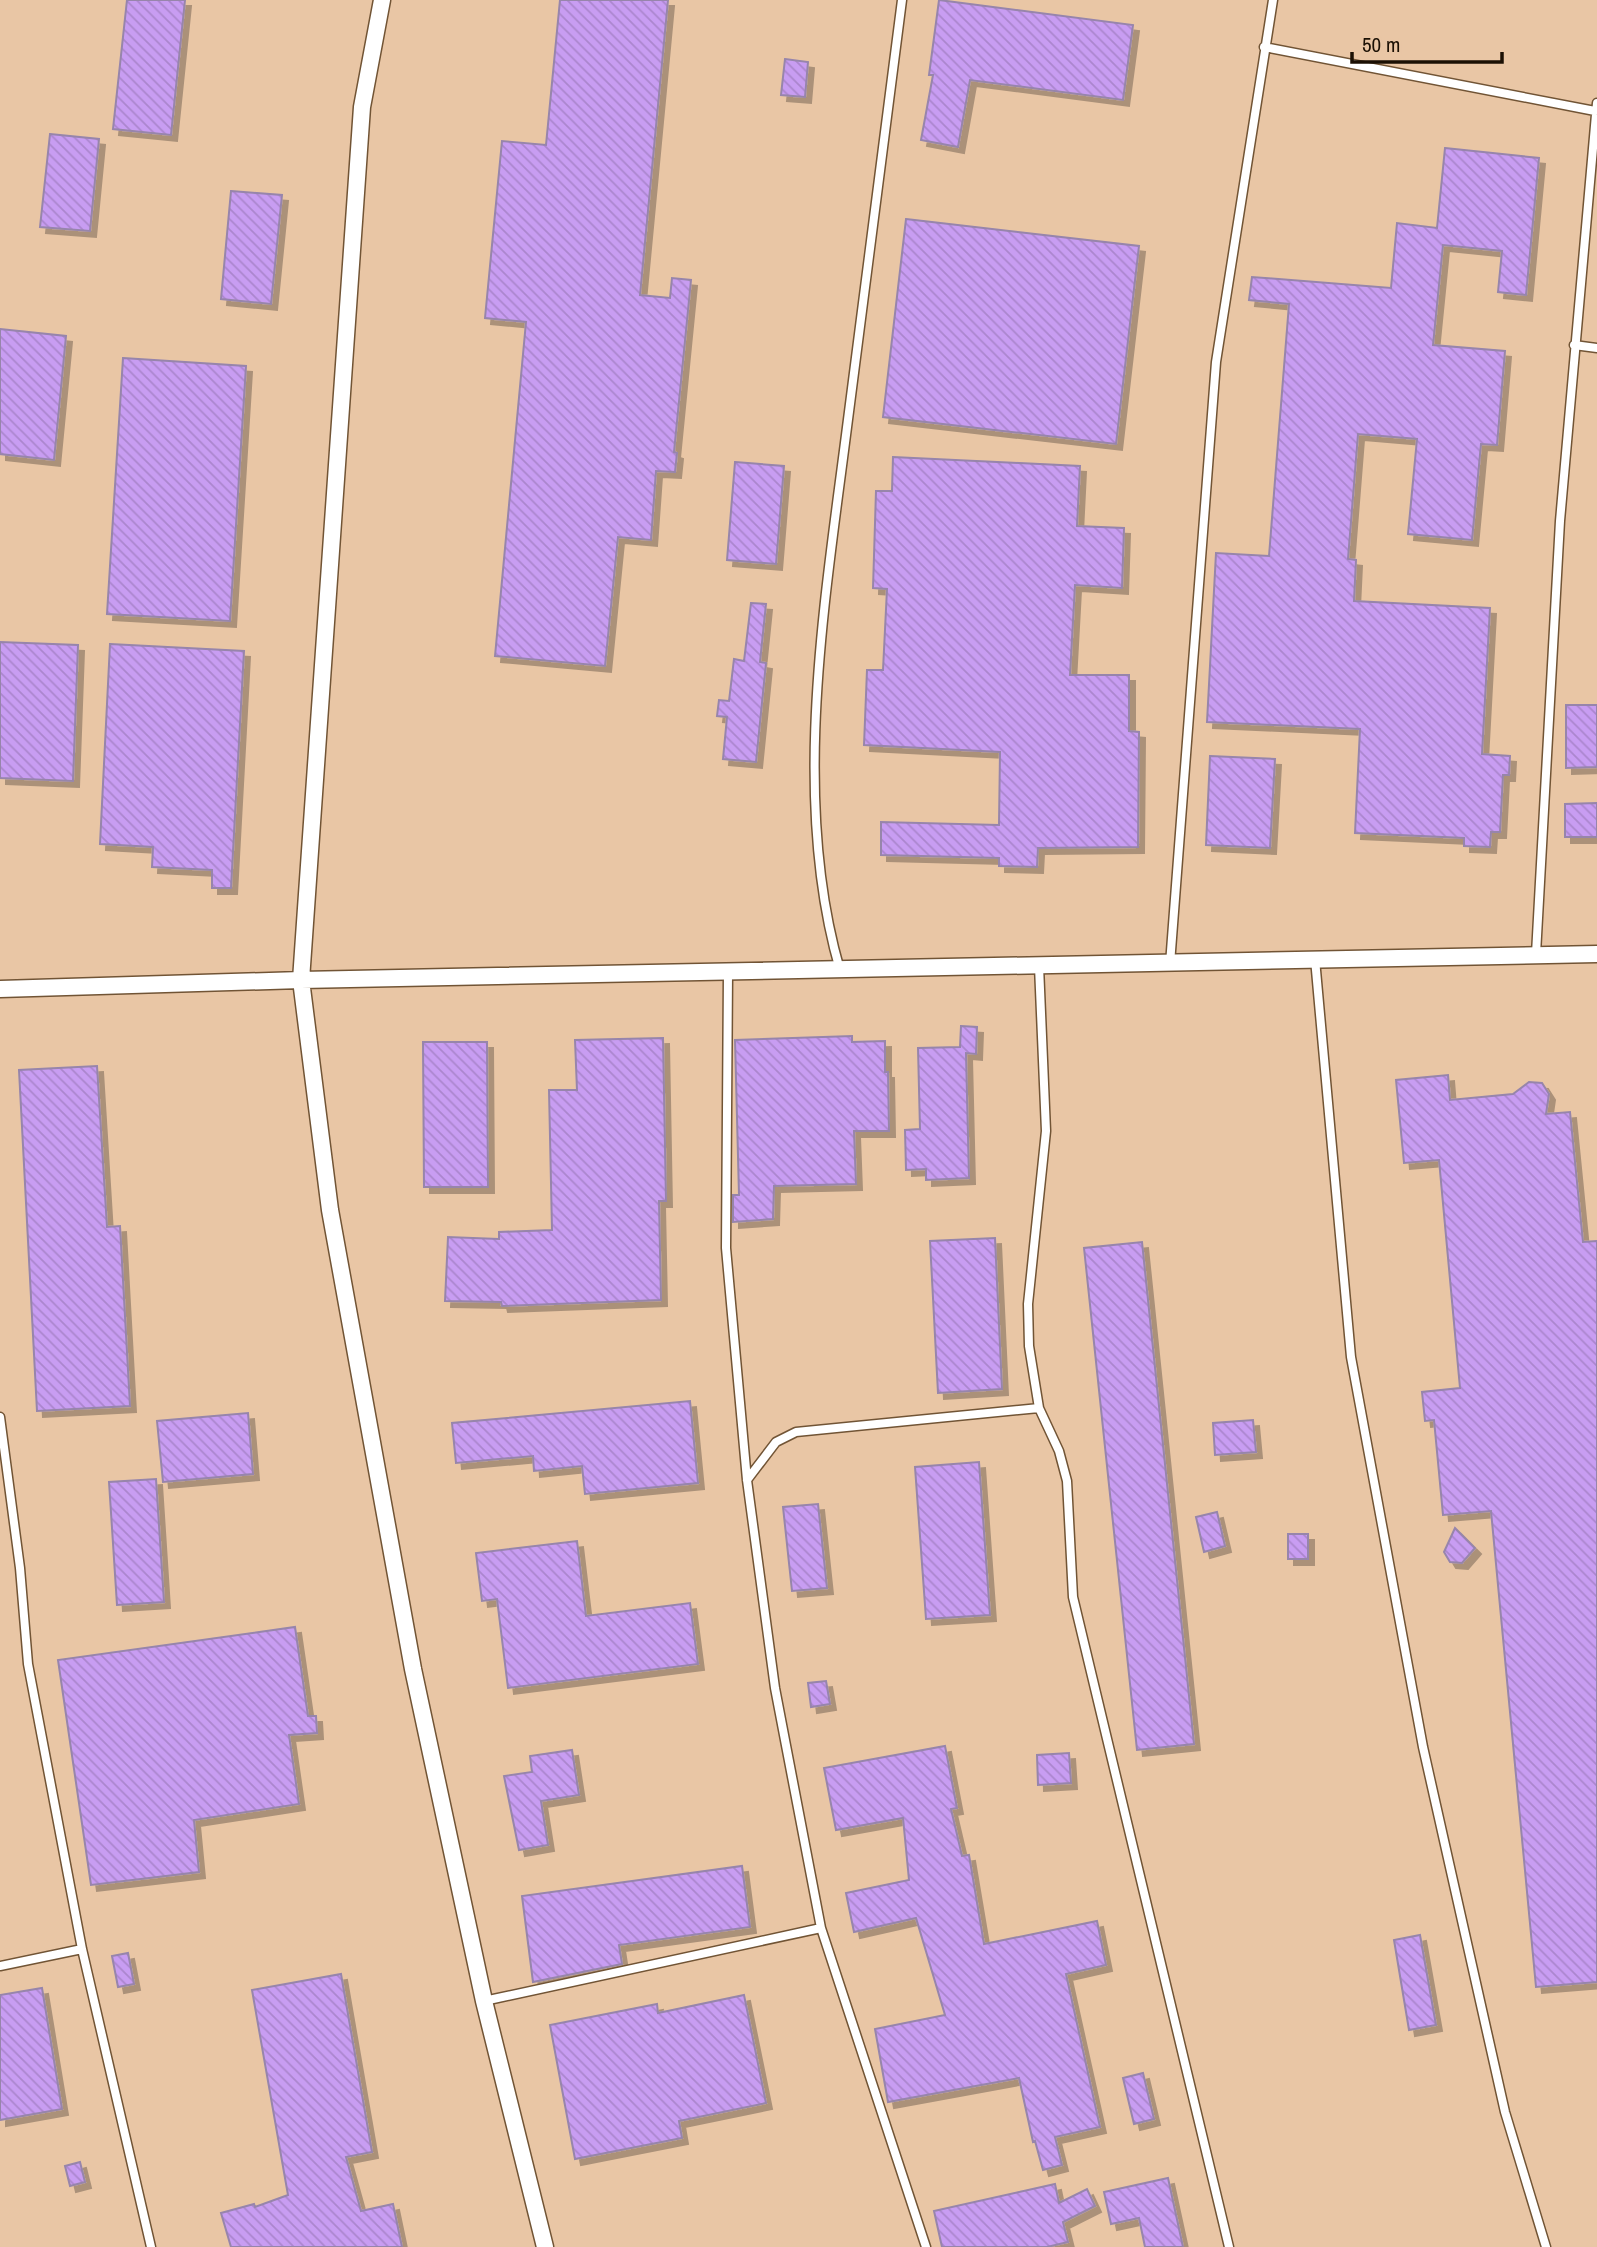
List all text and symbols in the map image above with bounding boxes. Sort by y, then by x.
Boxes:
scale bar [1352,21,1502,65]
text: 50 m [1362,30,1400,59]

